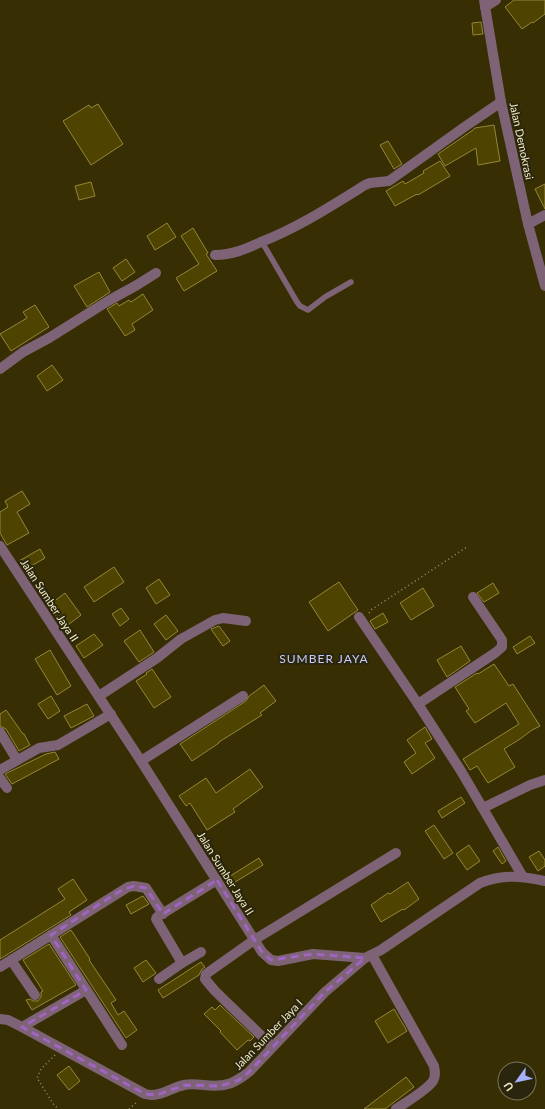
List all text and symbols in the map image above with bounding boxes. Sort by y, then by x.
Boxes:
street label: Jalan Demokrasi [507,101,537,181]
street label: Jalan Sumber Jaya II [18,556,82,644]
district label: SUMBER JAYA [279,651,369,666]
street label: Jalan Sumber Jaya II [195,829,257,917]
street label: Jalan Sumber Jaya I [231,996,305,1072]
north arrow [497,1061,537,1101]
text: U [501,1080,516,1094]

